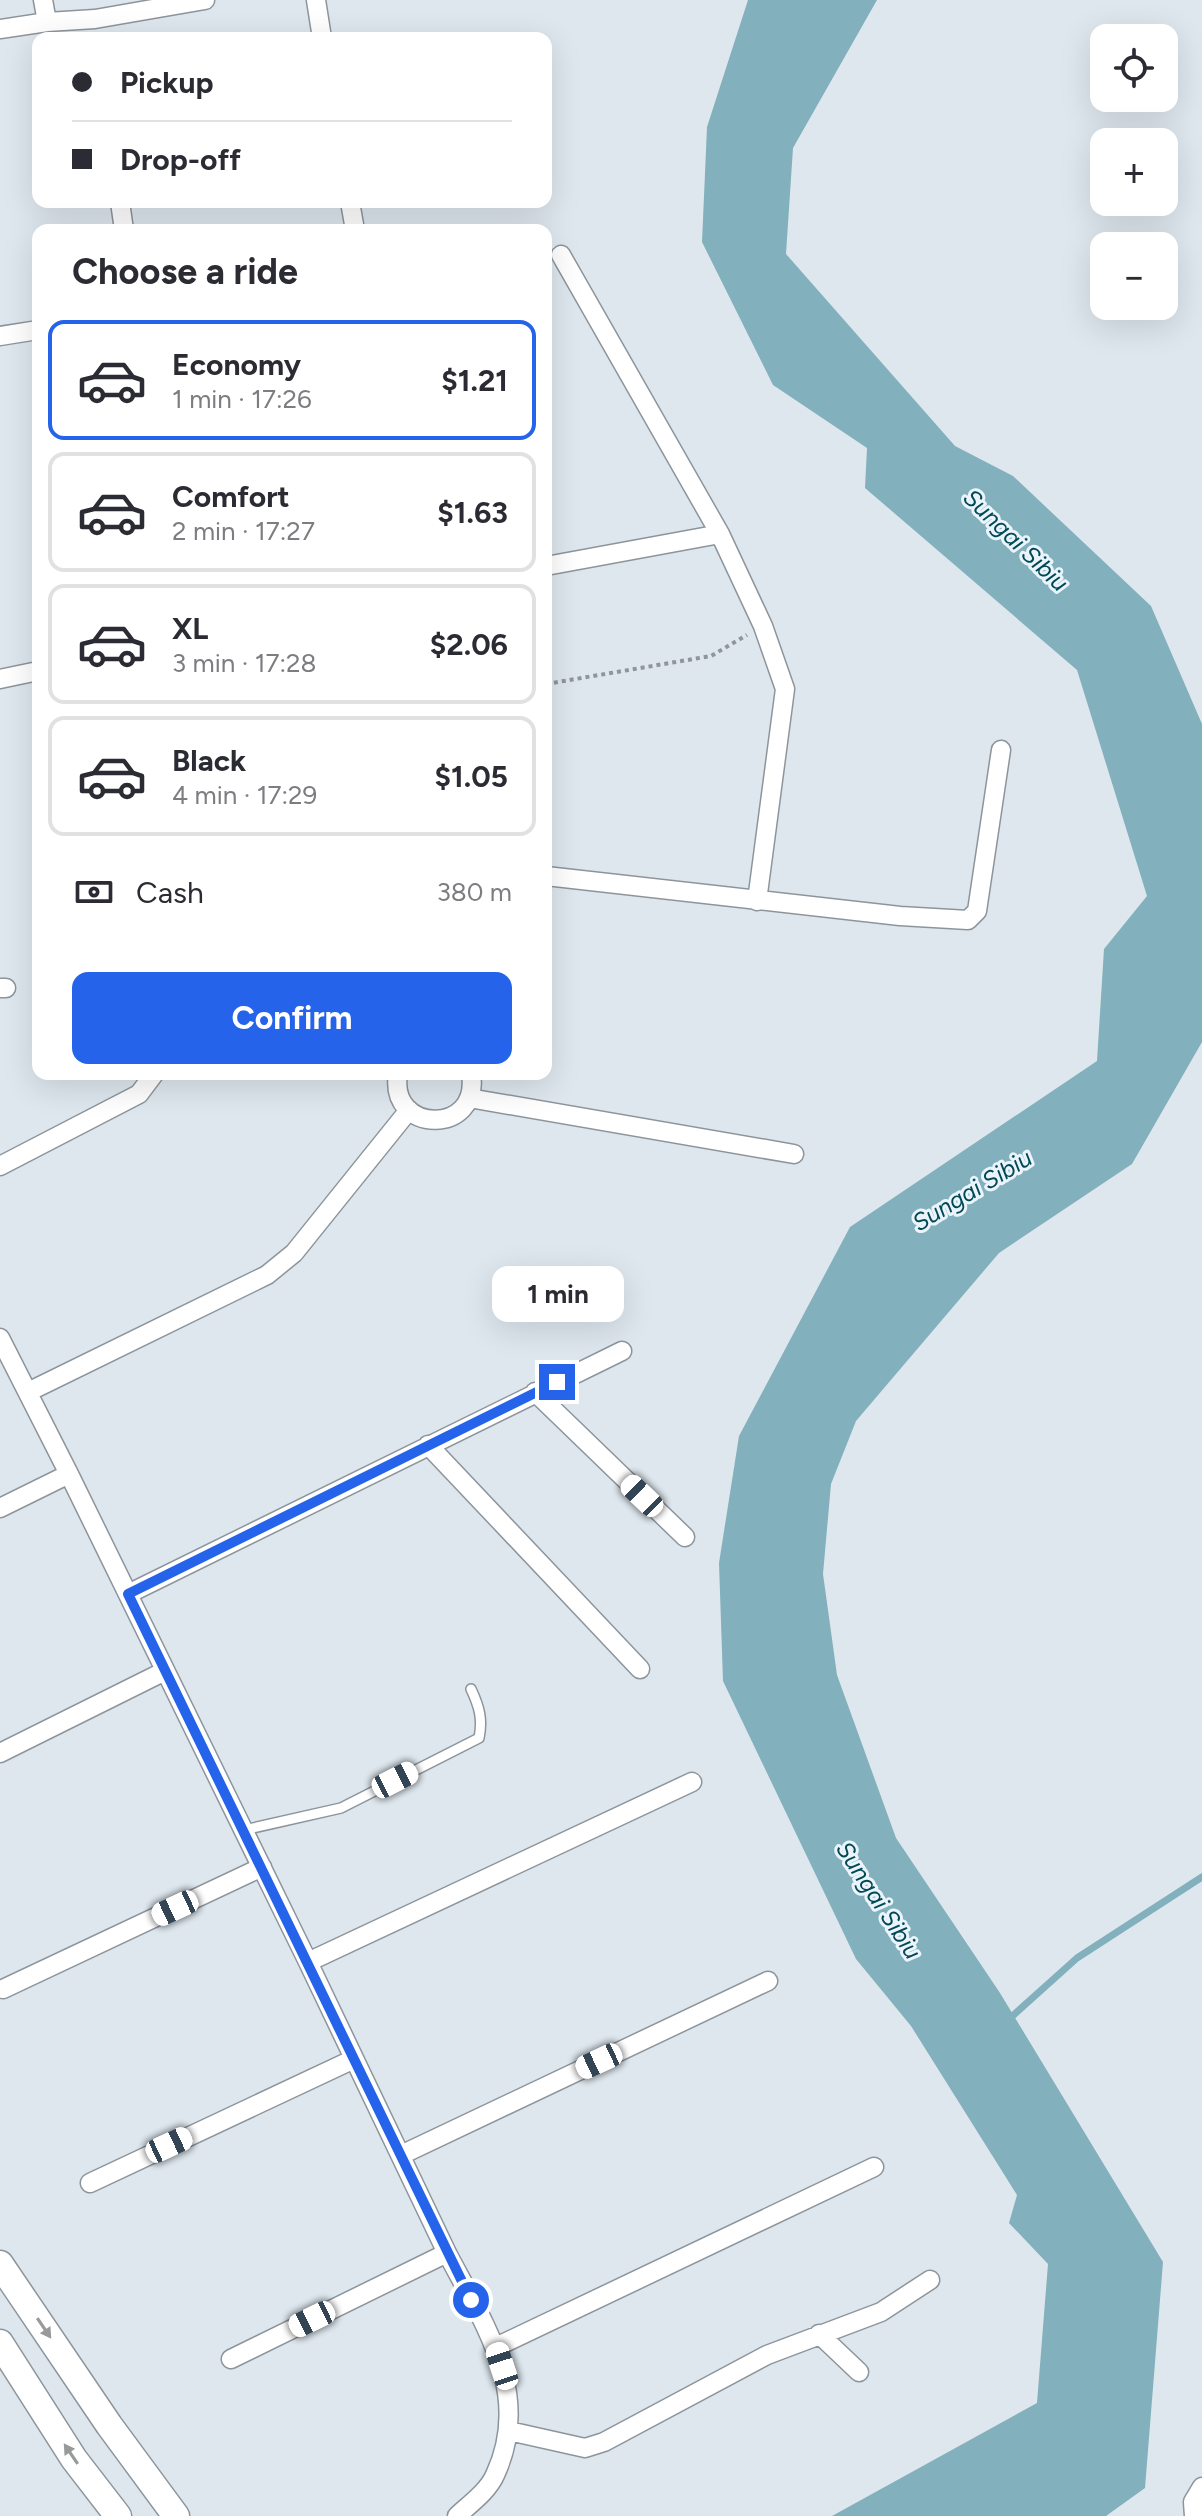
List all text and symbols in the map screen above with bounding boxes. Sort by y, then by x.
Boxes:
map controls [1090,24,1178,320]
button: locate [1090,24,1178,112]
text: Pickup [120,64,214,101]
button: + [1090,128,1178,216]
text: Drop-off [120,141,241,178]
button: − [1090,232,1178,320]
text: Choose a ride [72,250,298,293]
icon: car [76,344,148,416]
text: Economy [172,346,301,383]
text: $1.21 [441,362,508,399]
text: 1 min · 17:26 [172,383,312,415]
icon: car [76,476,148,548]
text: Comfort [172,478,290,515]
water label: Sungai Sibiu [958,483,1074,597]
text: $1.63 [437,494,508,531]
text: 2 min · 17:27 [172,515,315,547]
icon: car [76,608,148,680]
text: XL [172,610,208,647]
text: $2.06 [430,626,508,663]
text: 3 min · 17:28 [172,647,316,679]
icon: car [76,740,148,812]
text: Black [172,742,246,779]
text: $1.05 [434,758,508,795]
text: 4 min · 17:29 [172,779,317,811]
icon: cash [72,870,116,914]
text: Cash [136,874,204,911]
text: 380 m [437,876,512,908]
button: Confirm [72,972,512,1064]
water label: Sungai Sibiu [907,1143,1037,1237]
callout: 1 min [491,1266,623,1322]
text: 1 min [527,1278,589,1310]
route end [539,1364,575,1400]
car [616,1471,668,1521]
car [368,1758,422,1802]
water label: Sungai Sibiu [830,1836,928,1964]
car [148,1887,202,1929]
car [572,2040,626,2082]
car [142,2124,196,2166]
route start [453,2282,489,2318]
car [285,2298,339,2340]
one-way arrow [36,2318,51,2339]
car [483,2339,521,2393]
one-way arrow [64,2443,79,2465]

